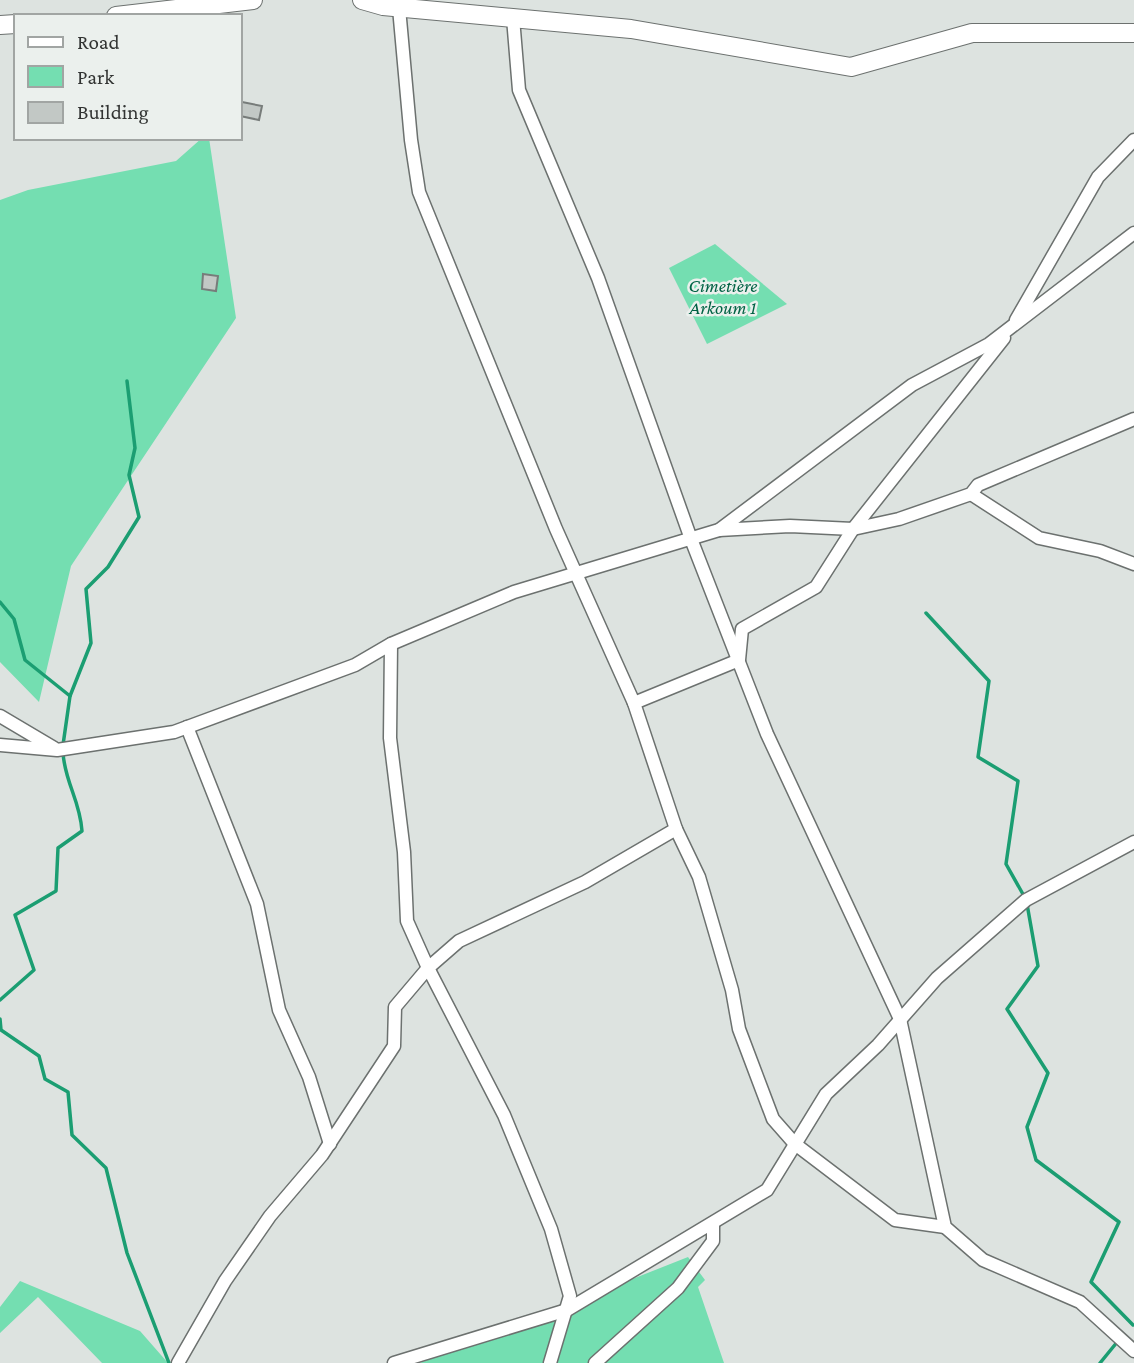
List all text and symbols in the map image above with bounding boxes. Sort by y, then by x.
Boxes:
legend [14,14,242,140]
text: Road [77,30,120,54]
text: Park [77,65,114,89]
text: Building [77,100,149,124]
park label: Cimetière Arkoum 1 [689,275,757,318]

